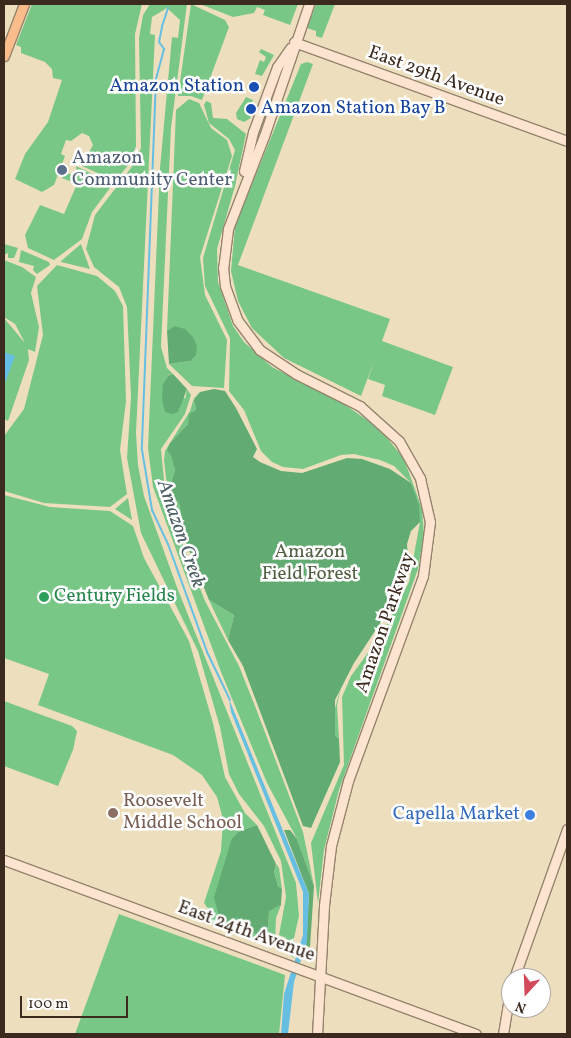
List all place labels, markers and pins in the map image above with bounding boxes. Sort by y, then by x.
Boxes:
place label: Amazon Station [109,76,244,98]
marker: Amazon Station [248,81,260,93]
place label: Amazon Station Bay B [261,98,446,120]
marker: Amazon Station Bay B [245,103,257,115]
place label: Amazon Community Center [72,148,233,192]
marker: Amazon Community Center [56,164,68,176]
place label: Century Fields [54,586,176,608]
marker: Century Fields [38,591,50,603]
place label: Roosevelt Middle School [123,791,242,835]
place label: Capella Market [393,804,520,826]
marker: Roosevelt Middle School [107,807,119,819]
marker: Capella Market [524,809,536,821]

